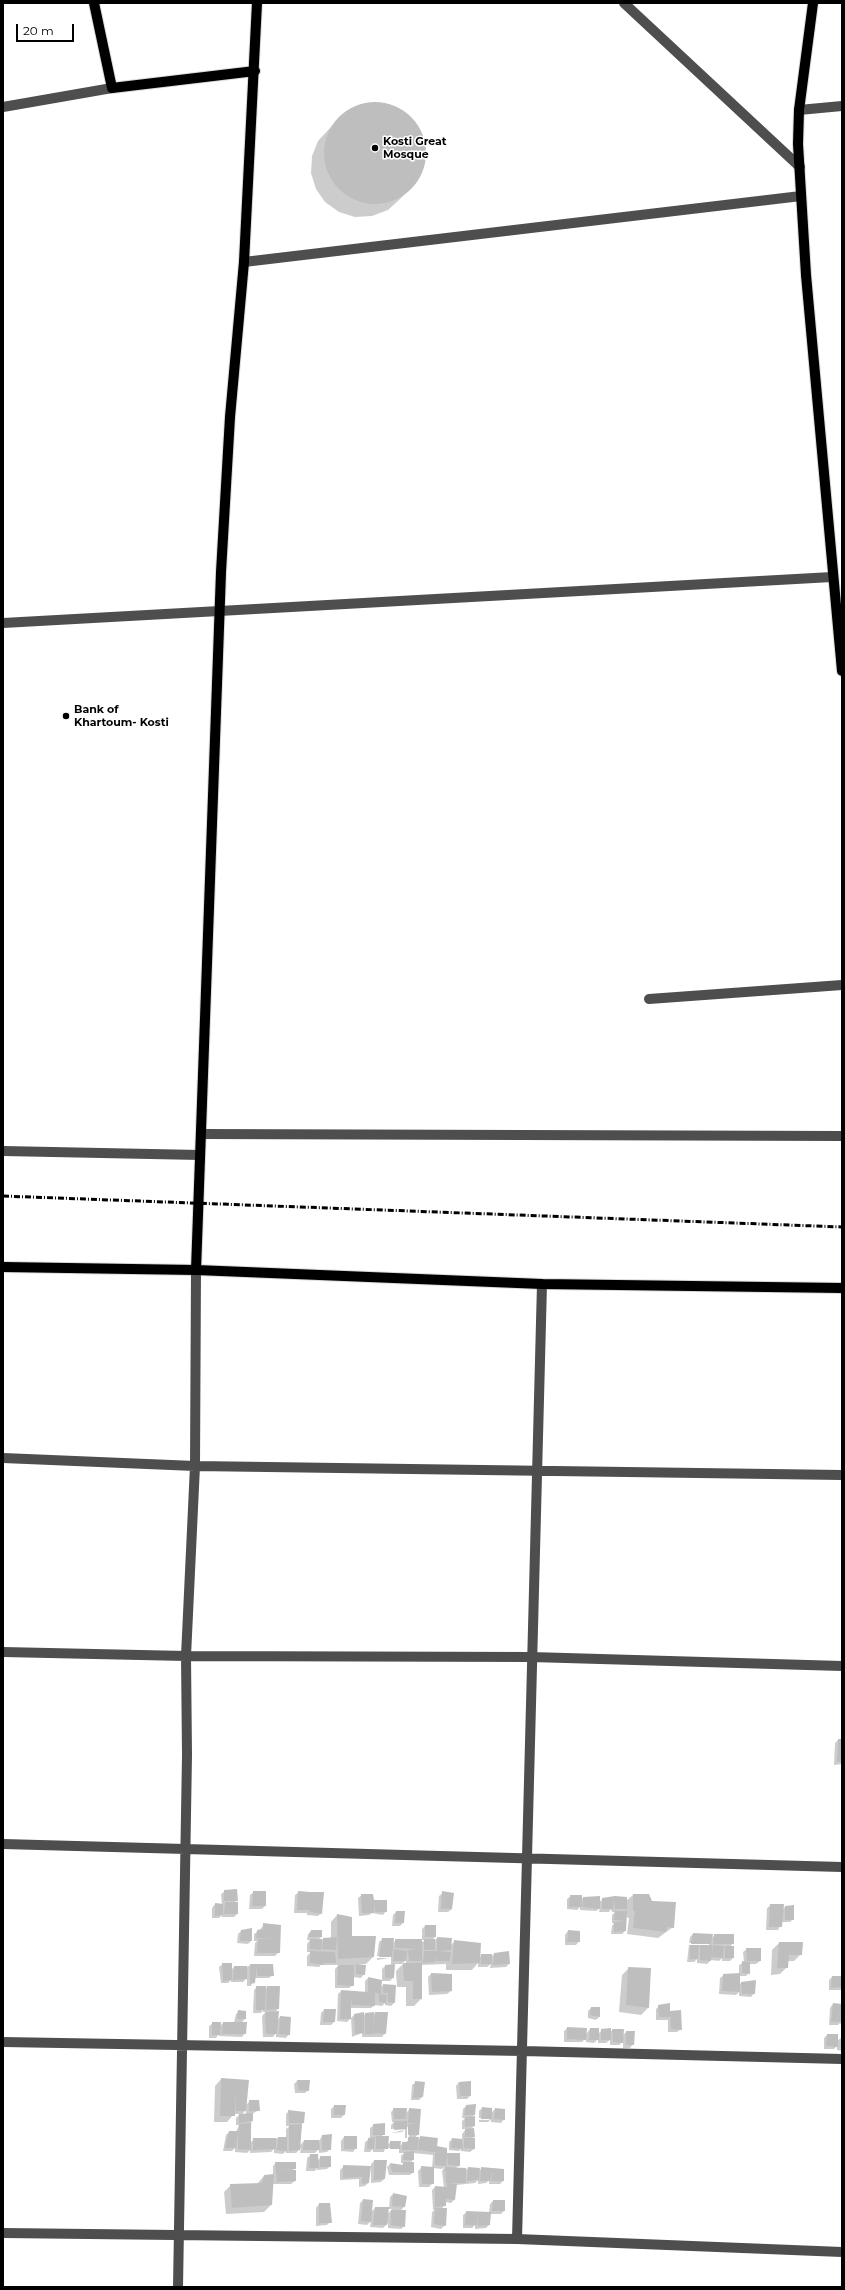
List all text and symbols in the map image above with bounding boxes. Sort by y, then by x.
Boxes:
scale bar [18,16,76,42]
text: 20 m [23,23,54,38]
place label: Kosti Great Mosque [383,135,447,161]
marker: Kosti Great Mosque [370,143,380,153]
place label: Bank of Khartoum- Kosti [74,703,169,729]
marker: Bank of Khartoum- Kosti [61,711,71,721]

